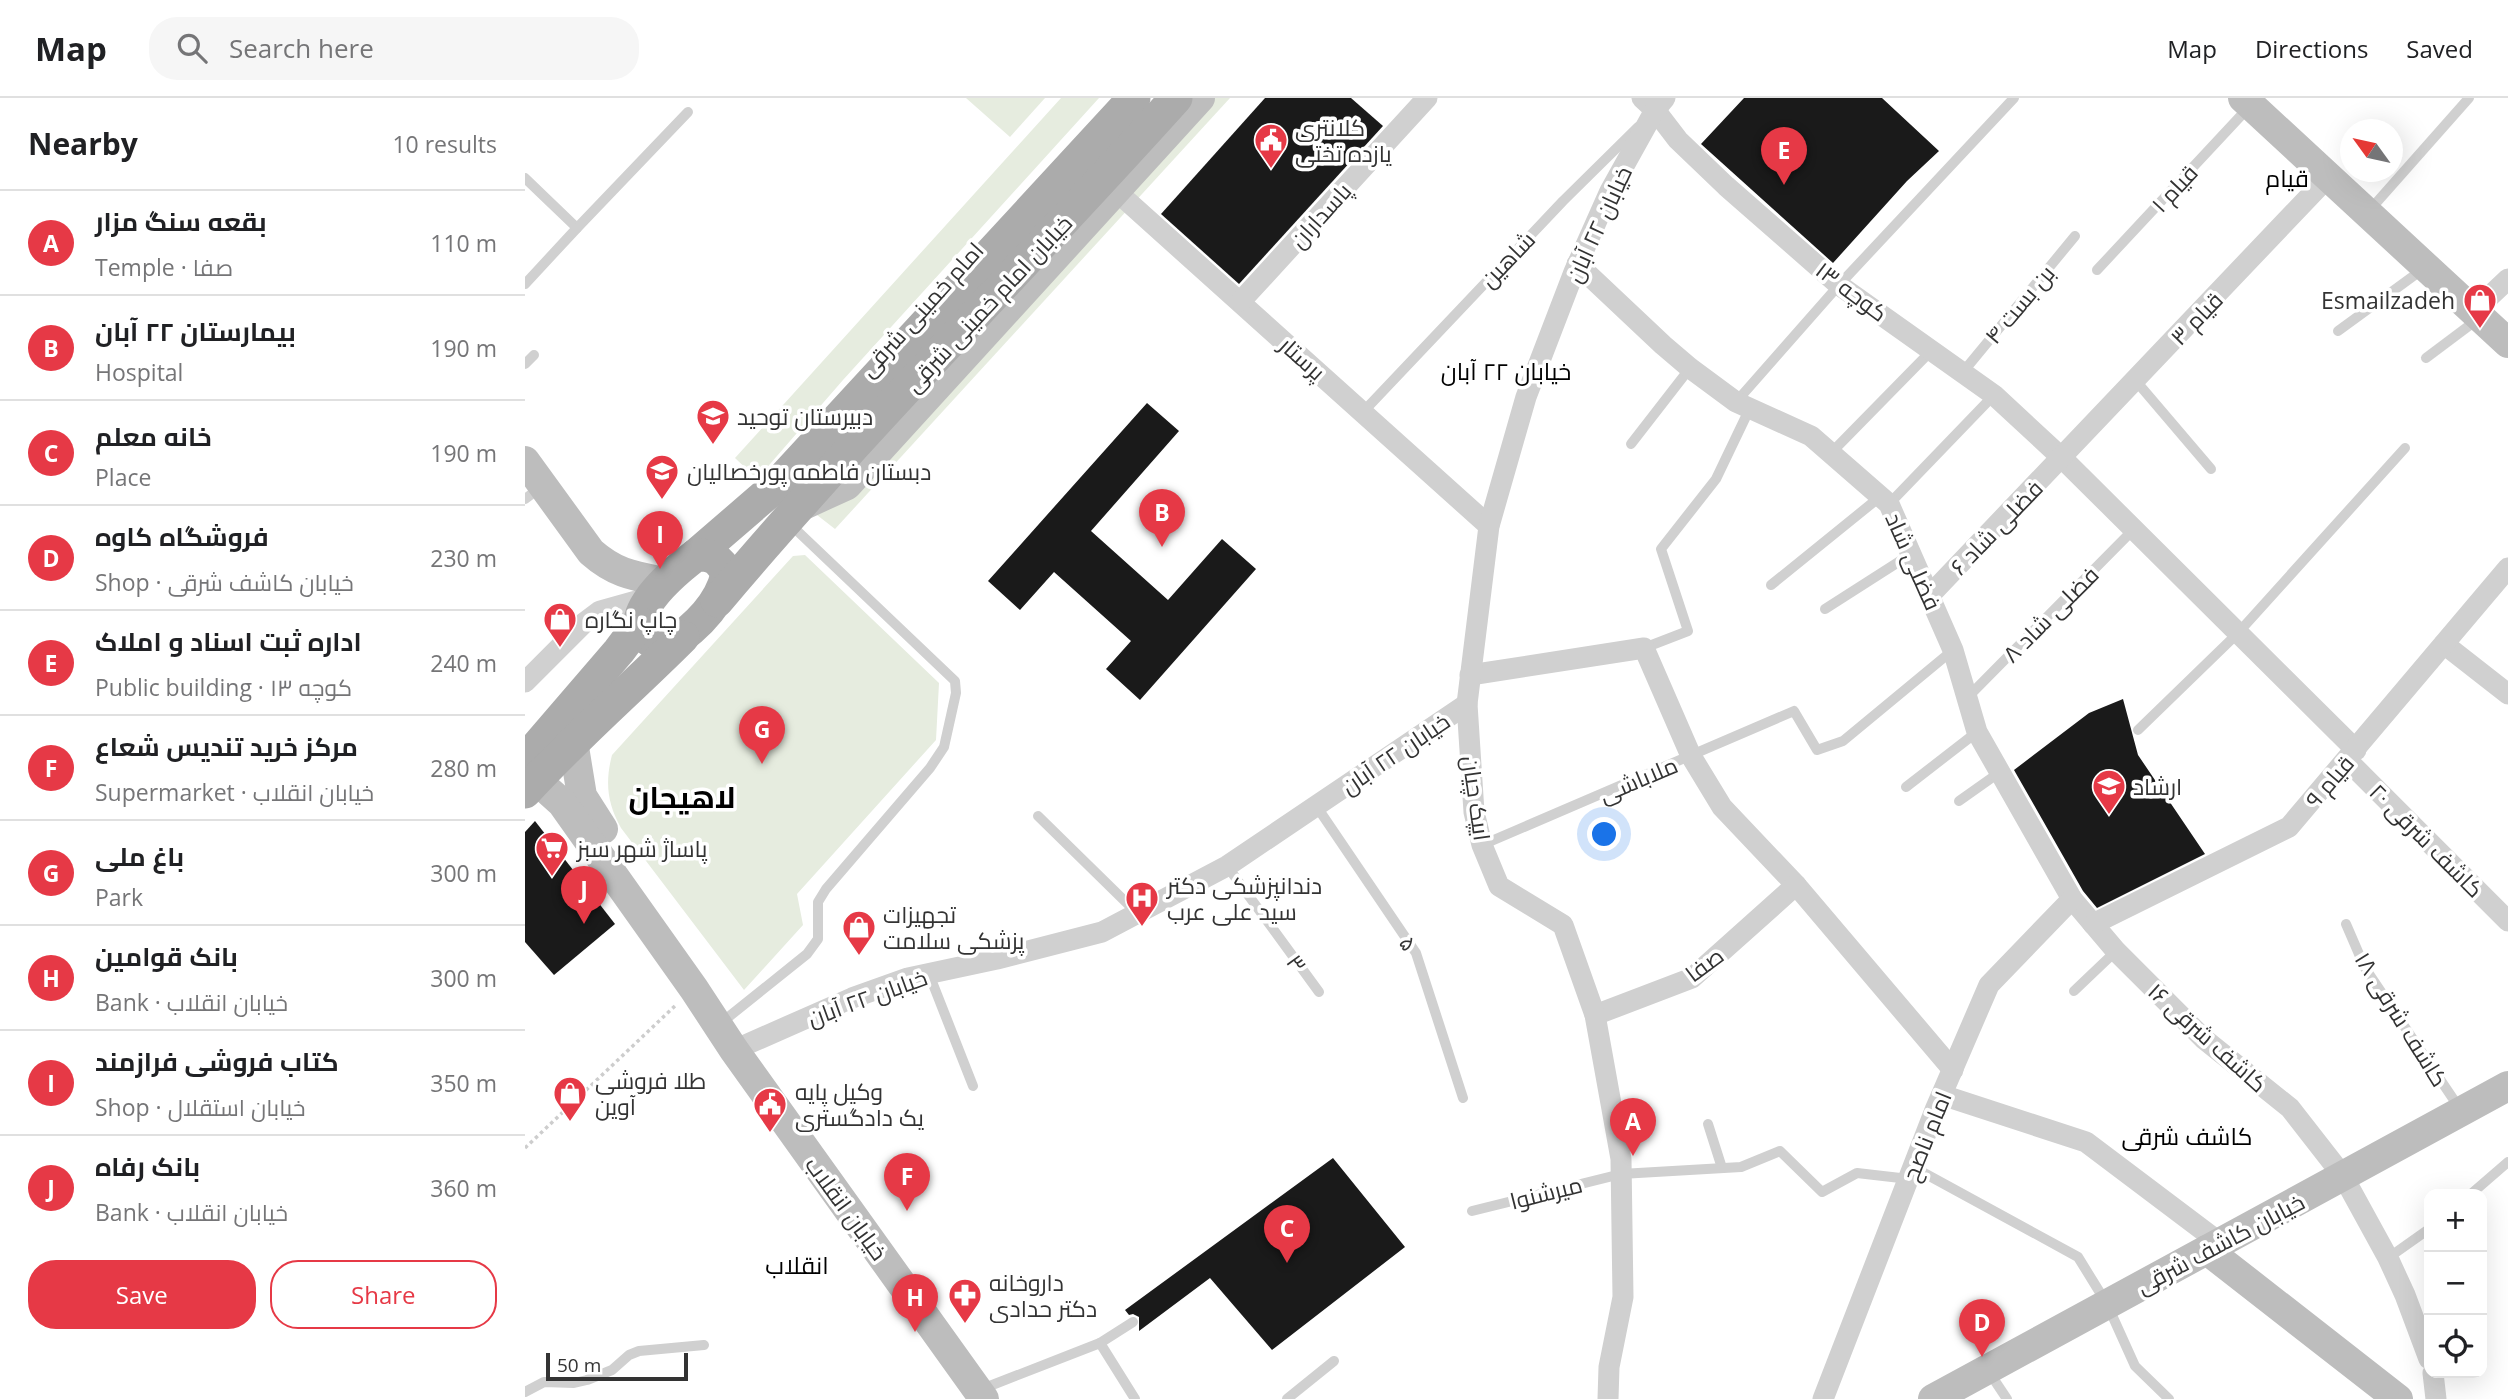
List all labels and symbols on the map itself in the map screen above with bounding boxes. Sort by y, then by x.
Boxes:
place label: کلانتری یازده تختی [1295,111,1392,169]
north arrow [2340,119,2403,182]
public building icon: کلانتری یازده تختی [1252,121,1290,170]
pin: E [1761,127,1807,185]
street label: قیام ۱ [2144,157,2205,220]
street label: خیابان ۲۲ آبان [1557,161,1639,287]
district label: قیام [2265,161,2309,195]
street label: پاسداران [1282,175,1358,255]
street label: خیابان امام خمینی شرقی [899,209,1077,397]
street label: شاهین [1472,224,1542,294]
street label: امام خمینی شرقی [853,236,989,382]
street label: کوچه ۱۳ [1809,253,1895,329]
street label: بن بست ۴ [1976,258,2062,350]
shop icon: Esmailzadeh [2461,281,2499,330]
street label: قیام ۳ [2162,284,2230,353]
place label: Esmailzadeh [2321,284,2455,316]
street label: پرستار [1272,327,1333,387]
district label: خیابان ۲۲ آبان [1441,354,1571,387]
school or university icon: دبیرستان توحید [694,397,732,446]
place label: دبیرستان توحید [737,400,873,432]
school or university icon: دبستان فاطمه پورخصالیان [643,452,681,501]
place label: دبستان فاطمه پورخصالیان [687,455,931,487]
street label: فضلی شاد ۶ [1943,472,2049,582]
pin: B [1139,489,1185,547]
street label: فضلی شاد [1878,507,1950,615]
pin: I [637,511,683,569]
street label: فضلی شاد ۸ [1995,559,2105,669]
shop icon: چاپ نگاره [541,600,579,649]
place label: چاپ نگاره [585,603,677,635]
street label: خیابان ۲۲ آبان [1334,705,1456,801]
pin: G [739,706,785,764]
street label: ملاباشی [1594,748,1682,810]
street label: قیام ۹ [2297,748,2361,815]
street label: ایپک چیان [1455,753,1499,843]
school or university icon: ارشاد [2090,767,2128,816]
place label: ارشاد [2133,770,2182,802]
district label: لاهیجان [628,776,736,817]
street label: کاشف شرقی ۲۰ [2363,776,2491,904]
your location [1587,817,1621,851]
supermarket icon: پاساژ شهر سبز [533,829,571,878]
place label: پاساژ شهر سبز [575,832,708,864]
pin: J [561,866,607,924]
place label: دندانپزشکی دکتر سید علی عرب [1165,869,1322,927]
hospital icon: دندانپزشکی دکتر سید علی عرب [1123,879,1161,928]
place label: تجهیزات پزشکی سلامت [883,898,1025,956]
shop icon: تجهیزات پزشکی سلامت [840,908,878,957]
street label: ۵ [1392,929,1426,957]
street label: صفا [1678,939,1730,989]
street label: کاشف شرقی ۱۸ [2348,946,2456,1092]
street label: ۳ [1279,947,1315,979]
street label: خیابان ۲۲ آبان [803,961,931,1033]
street label: کاشف شرقی ۱۶ [2142,975,2274,1099]
place label: طلا فروشی آوین [595,1064,706,1122]
shop icon: طلا فروشی آوین [551,1074,589,1123]
place label: وکیل پایه یک دادگستری [795,1075,924,1133]
public building icon: وکیل پایه یک دادگستری [751,1085,789,1134]
street label: امام ناصح [1893,1086,1959,1186]
pin: A [1610,1098,1656,1156]
district label: کاشف شرقی [2121,1119,2253,1152]
street label: خیابان انقلاب [798,1150,896,1266]
pin: F [884,1153,930,1211]
street label: میرشنوا [1506,1168,1586,1216]
street label: خیابان کاشف شرقی [2130,1185,2310,1301]
pin: C [1264,1205,1310,1263]
district label: انقلاب [765,1248,829,1281]
place label: داروخانه دکتر حدادی [989,1266,1097,1324]
pin: H [892,1274,938,1332]
pharmacy icon: داروخانه دکتر حدادی [946,1276,984,1325]
pin: D [1959,1299,2005,1357]
scale bar [546,1350,688,1382]

